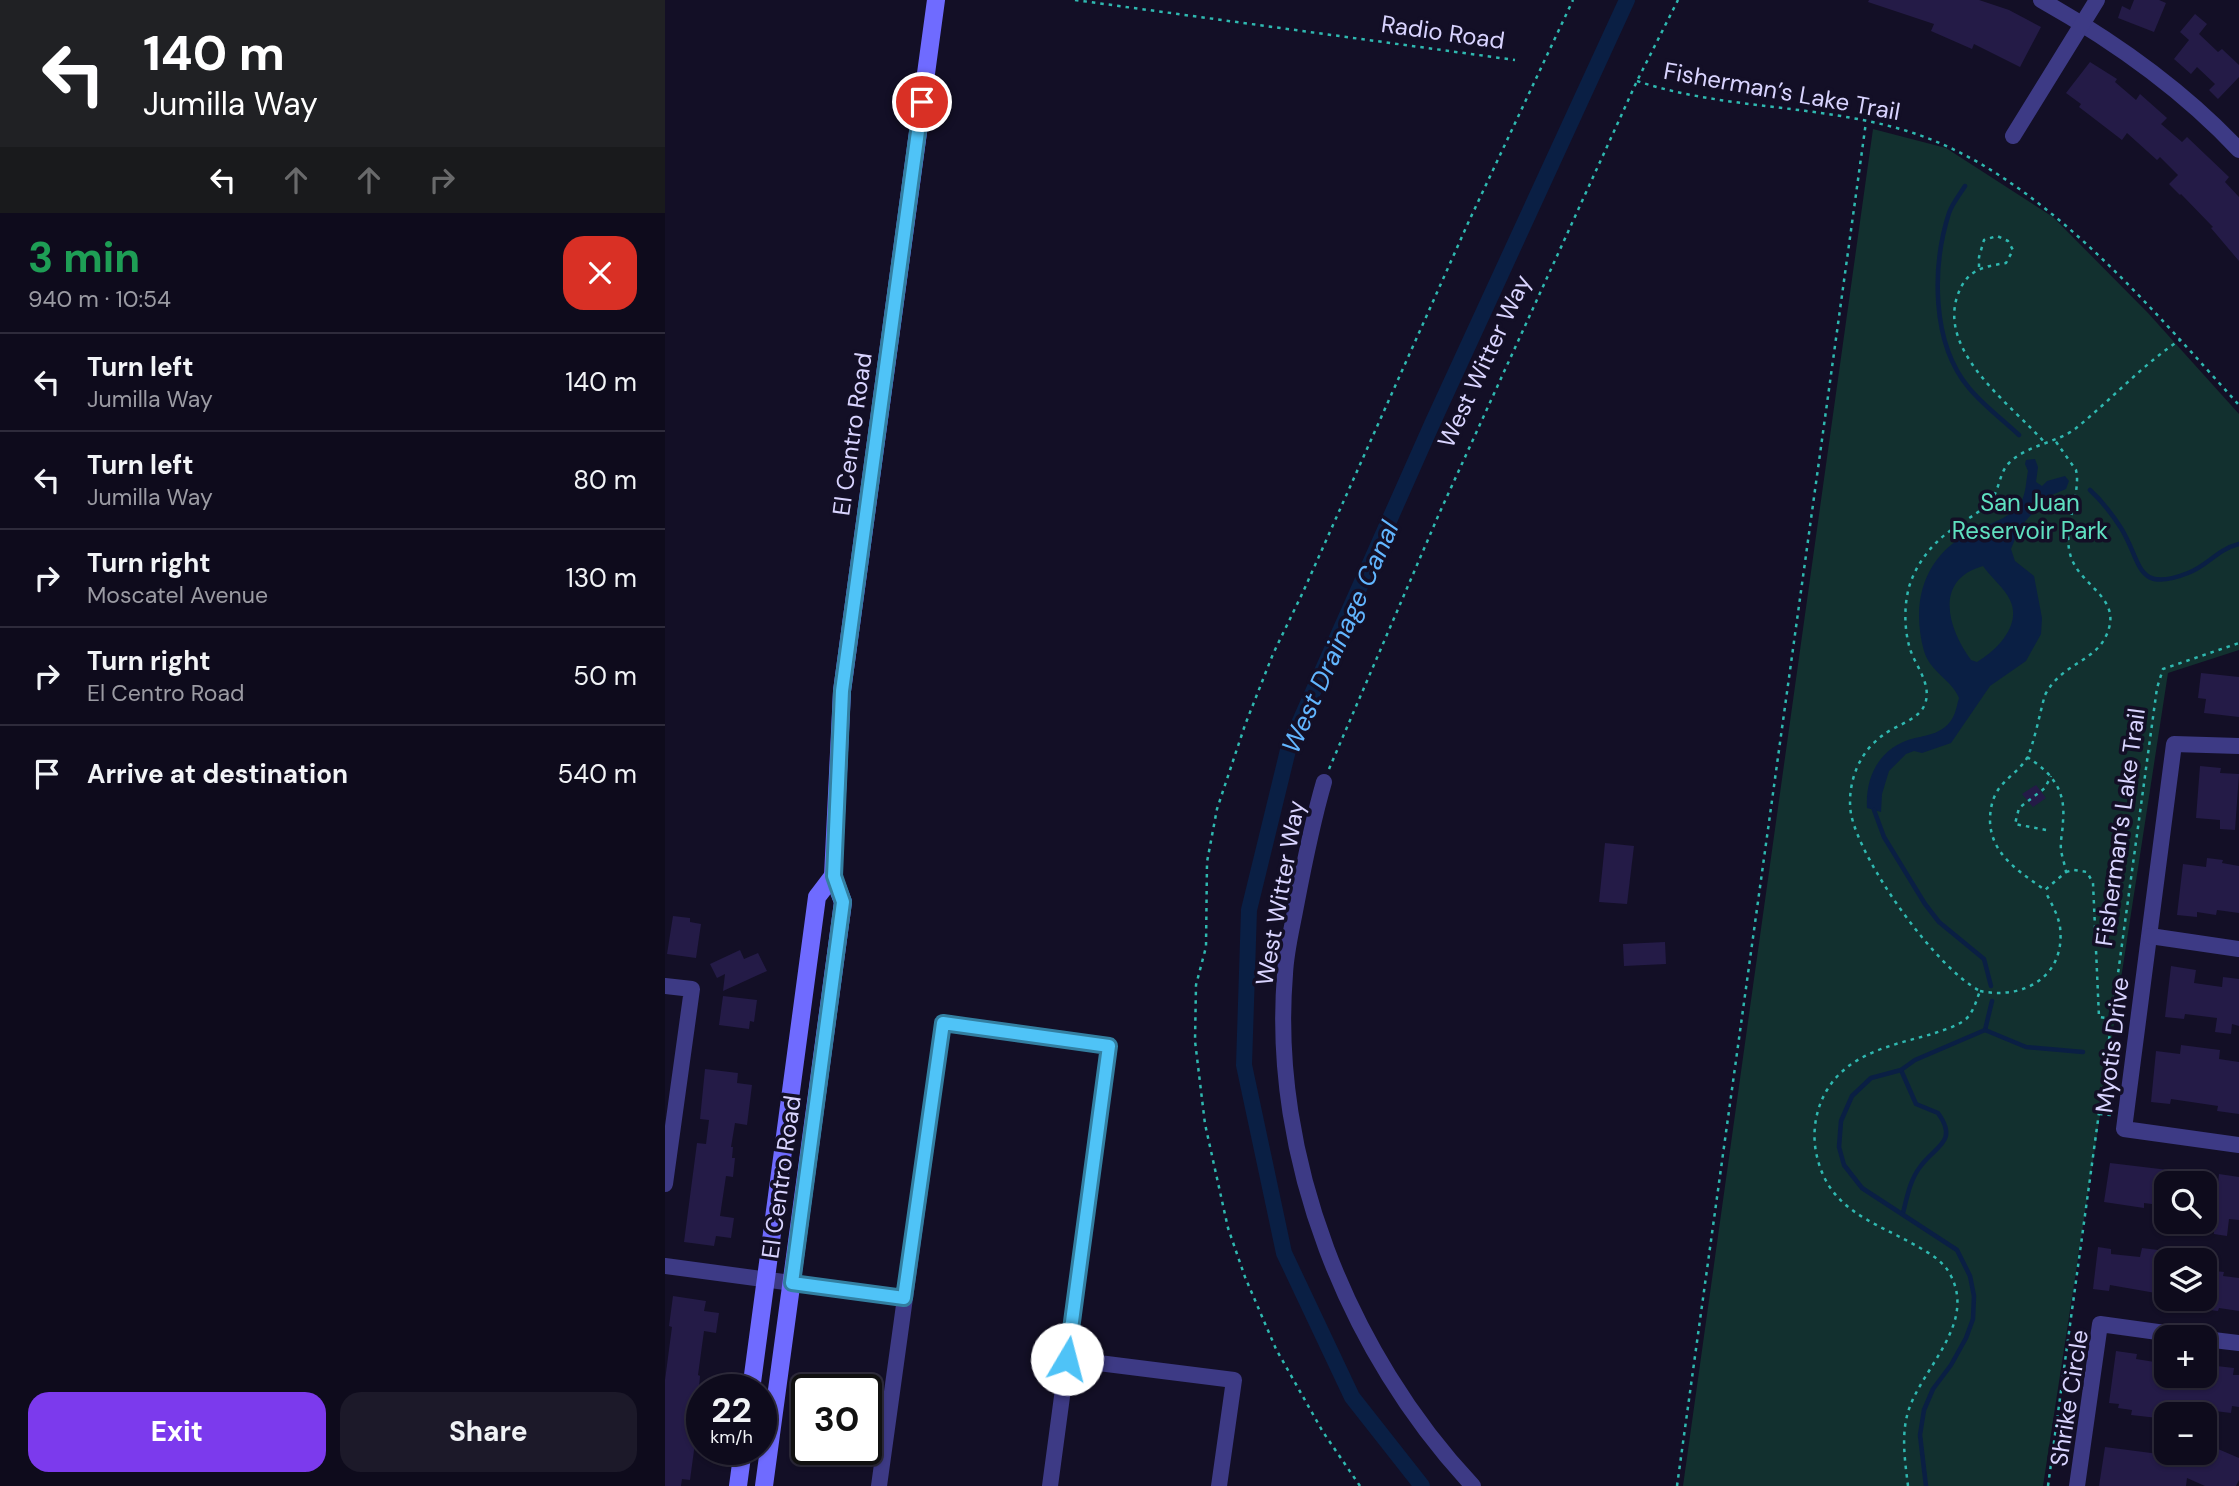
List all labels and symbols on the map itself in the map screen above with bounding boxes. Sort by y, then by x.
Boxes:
street label: Radio Road [1379,8,1507,56]
street label: Fisherman’s Lake Trail [1661,55,1903,127]
pin [892,72,952,132]
street label: West Witter Way [1430,270,1538,452]
street label: El Centro Road [825,351,879,517]
park label: San Juan Reservoir Park [1952,487,2108,546]
water label: West Drainage Canal [1274,515,1407,758]
street label: Fisherman’s Lake Trail [2088,706,2152,948]
street label: West Witter Way [1248,798,1312,988]
street label: Myotis Drive [2088,975,2136,1115]
street label: El Centro Road [754,1094,808,1260]
position arrow [1030,1322,1104,1396]
street label: Shrike Circle [2043,1328,2095,1468]
speed limit sign: 30 [791,1374,882,1465]

